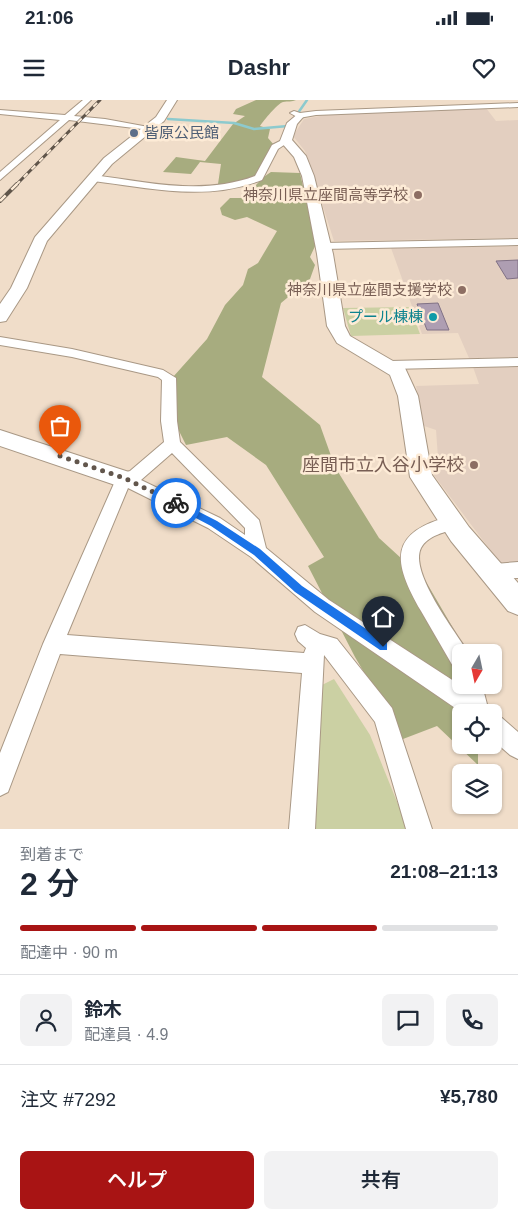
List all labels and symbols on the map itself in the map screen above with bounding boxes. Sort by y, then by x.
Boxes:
place label: 皆原公民館 [144,124,219,141]
marker: 皆原公民館 [128,127,140,139]
place label: 神奈川県立座間高等学校 [243,186,408,203]
marker: 神奈川県立座間高等学校 [412,189,424,201]
place label: 神奈川県立座間支援学校 [287,281,452,298]
marker: 神奈川県立座間支援学校 [456,284,468,296]
place label: プール棟棟 [348,308,423,325]
marker: プール棟棟 [427,311,439,323]
pin [39,405,81,456]
place label: 座間市立入谷小学校 [302,455,464,475]
marker: 座間市立入谷小学校 [468,459,480,471]
courier [151,478,201,528]
pin [362,596,404,647]
north arrow [452,644,502,694]

